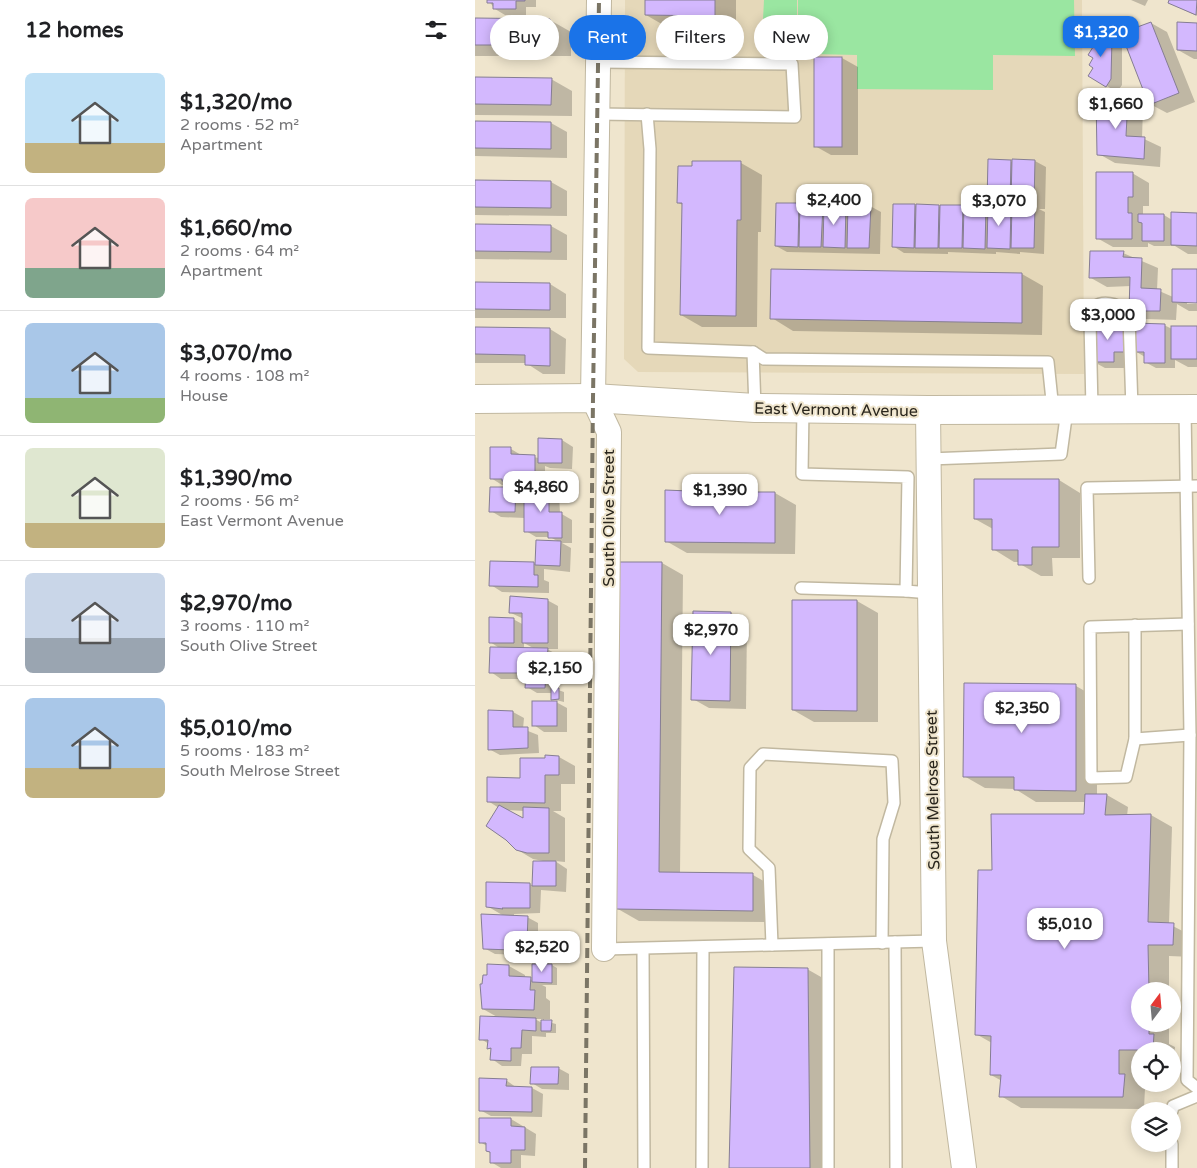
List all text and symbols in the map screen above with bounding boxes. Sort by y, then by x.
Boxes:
chip: Buy [490,15,559,60]
chip: Rent [569,15,646,60]
chip: Filters [656,15,744,60]
chip: New [754,15,828,60]
pin: $1,320 [1060,15,1142,58]
icon: filters [422,16,450,44]
text: 12 homes [25,18,124,43]
text: $1,320 [1074,22,1128,42]
pin: $1,660 [1075,88,1157,130]
text: $1,320/mo [180,90,292,115]
icon: home [65,93,125,153]
text: $1,660 [1089,94,1143,114]
text: 2 rooms · 52 m² [180,115,299,135]
text: Apartment [180,135,263,155]
pin: $2,400 [793,184,875,226]
pin: $3,070 [958,184,1040,227]
text: $2,400 [807,190,861,210]
text: $3,070 [972,191,1026,211]
text: $1,660/mo [180,216,292,241]
icon: home [65,218,125,278]
text: 2 rooms · 64 m² [180,241,299,261]
text: Apartment [180,261,263,281]
pin: $3,000 [1067,298,1149,341]
text: $3,000 [1081,305,1135,325]
text: $3,070/mo [180,341,292,366]
icon: home [65,343,125,403]
text: 4 rooms · 108 m² [180,366,309,386]
text: House [180,386,228,406]
street label: East Vermont Avenue [754,399,918,421]
street label: South Olive Street [599,449,619,587]
text: $1,390/mo [180,466,292,491]
icon: home [65,468,125,528]
pin: $4,860 [500,470,582,513]
pin: $1,390 [679,474,761,516]
text: $4,860 [514,477,568,497]
text: $1,390 [693,480,747,500]
text: 2 rooms · 56 m² [180,491,299,511]
text: East Vermont Avenue [180,511,344,531]
text: $2,970/mo [180,591,292,616]
icon: home [65,593,125,653]
pin: $2,970 [670,614,752,656]
text: 3 rooms · 110 m² [180,616,309,636]
text: $2,970 [684,620,738,640]
text: South Olive Street [180,636,317,656]
pin: $2,150 [514,652,596,694]
text: $2,150 [528,658,582,678]
pin: $2,350 [981,692,1063,734]
text: $2,350 [995,698,1049,718]
street label: South Melrose Street [922,710,944,870]
text: $5,010/mo [180,716,292,741]
icon: home [65,718,125,778]
text: 5 rooms · 183 m² [180,741,309,761]
text: South Melrose Street [180,761,340,781]
pin: $5,010 [1024,908,1106,950]
text: $5,010 [1038,914,1092,934]
pin: $2,520 [501,930,583,973]
text: $2,520 [515,937,569,957]
north arrow [1131,982,1181,1032]
map controls [1131,982,1181,1152]
button: locate [1131,1042,1181,1092]
button: layers [1131,1102,1181,1152]

